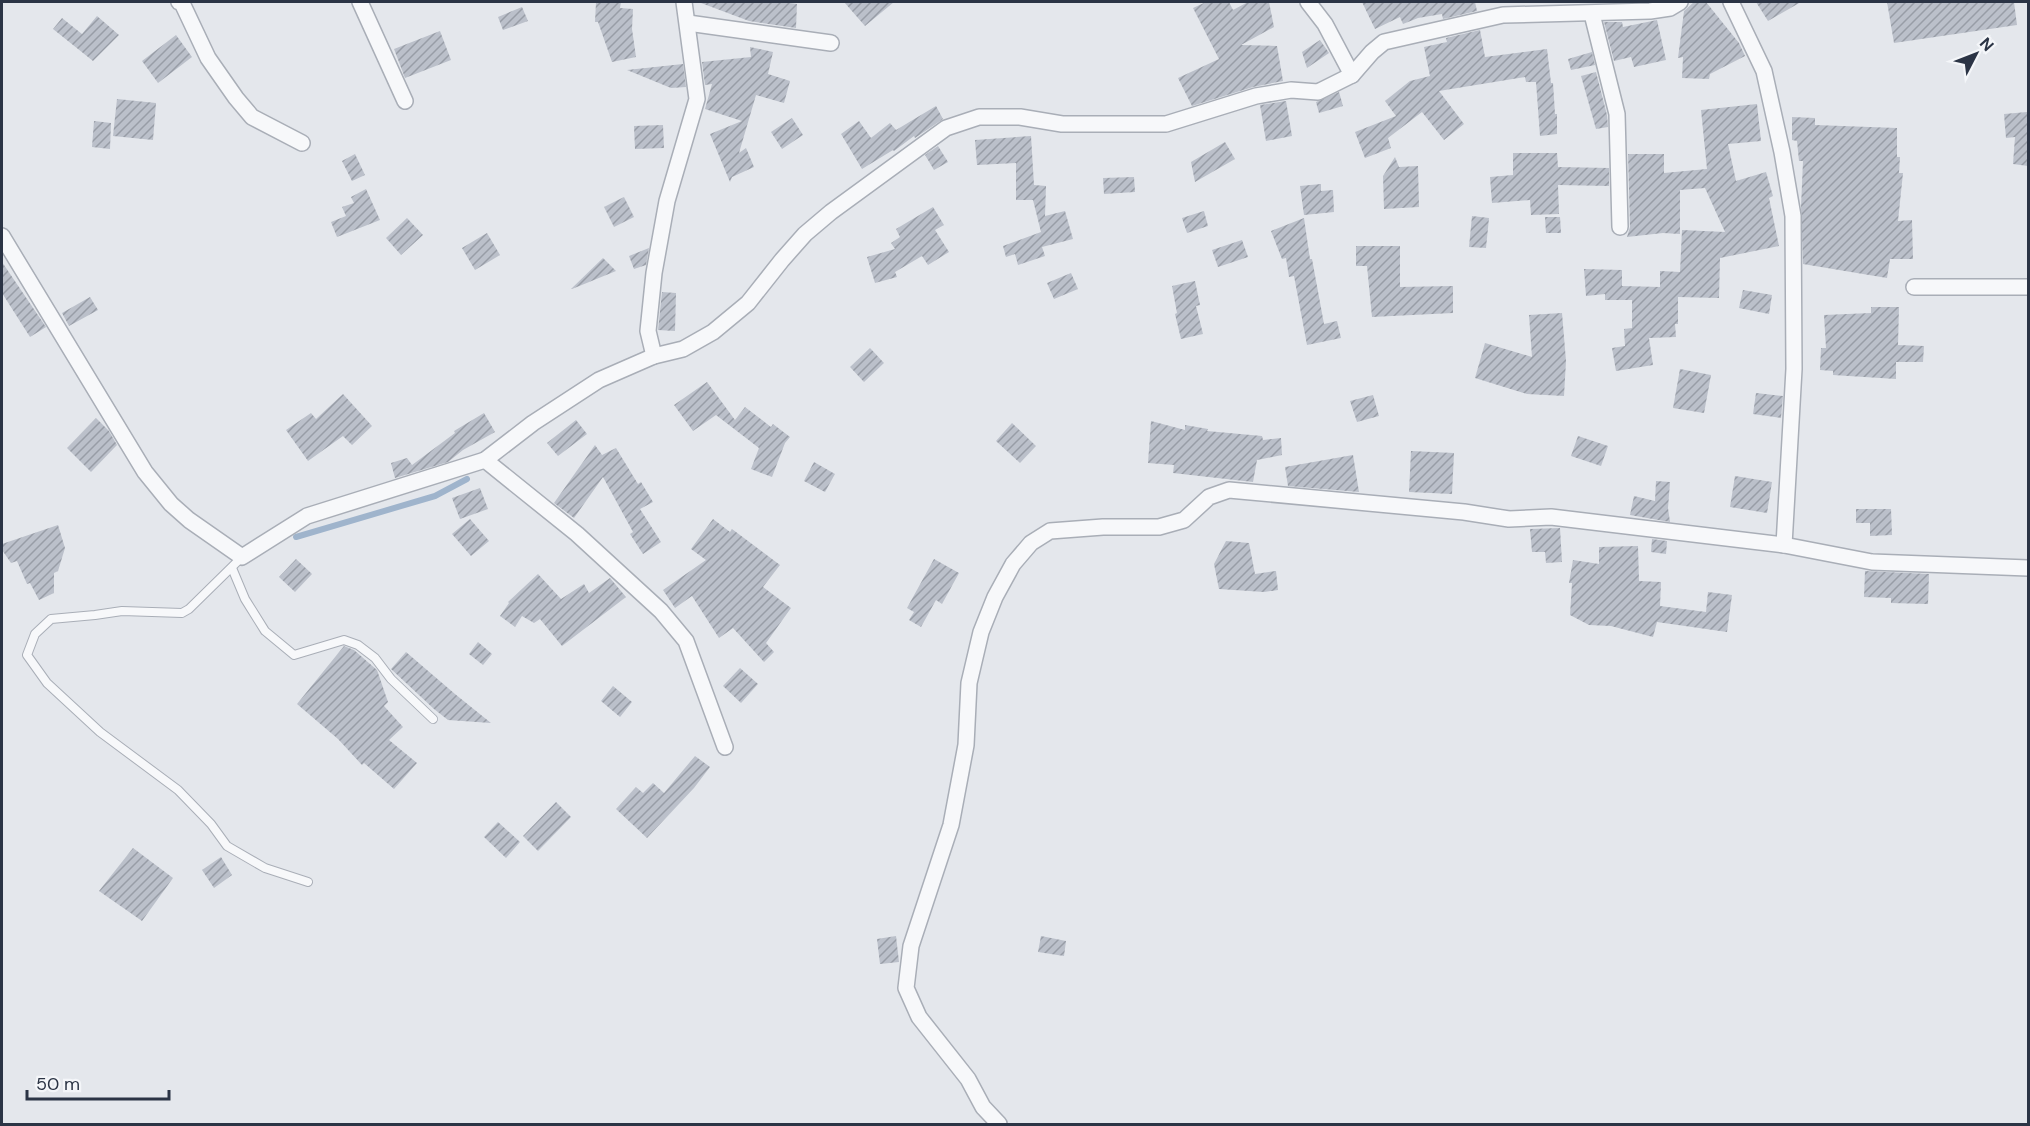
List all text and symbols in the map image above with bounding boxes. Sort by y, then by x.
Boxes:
north arrow [1946,24,2006,84]
text: N [1975,33,1998,56]
scale bar [27,1063,170,1101]
text: 50 m [36,1072,80,1096]

